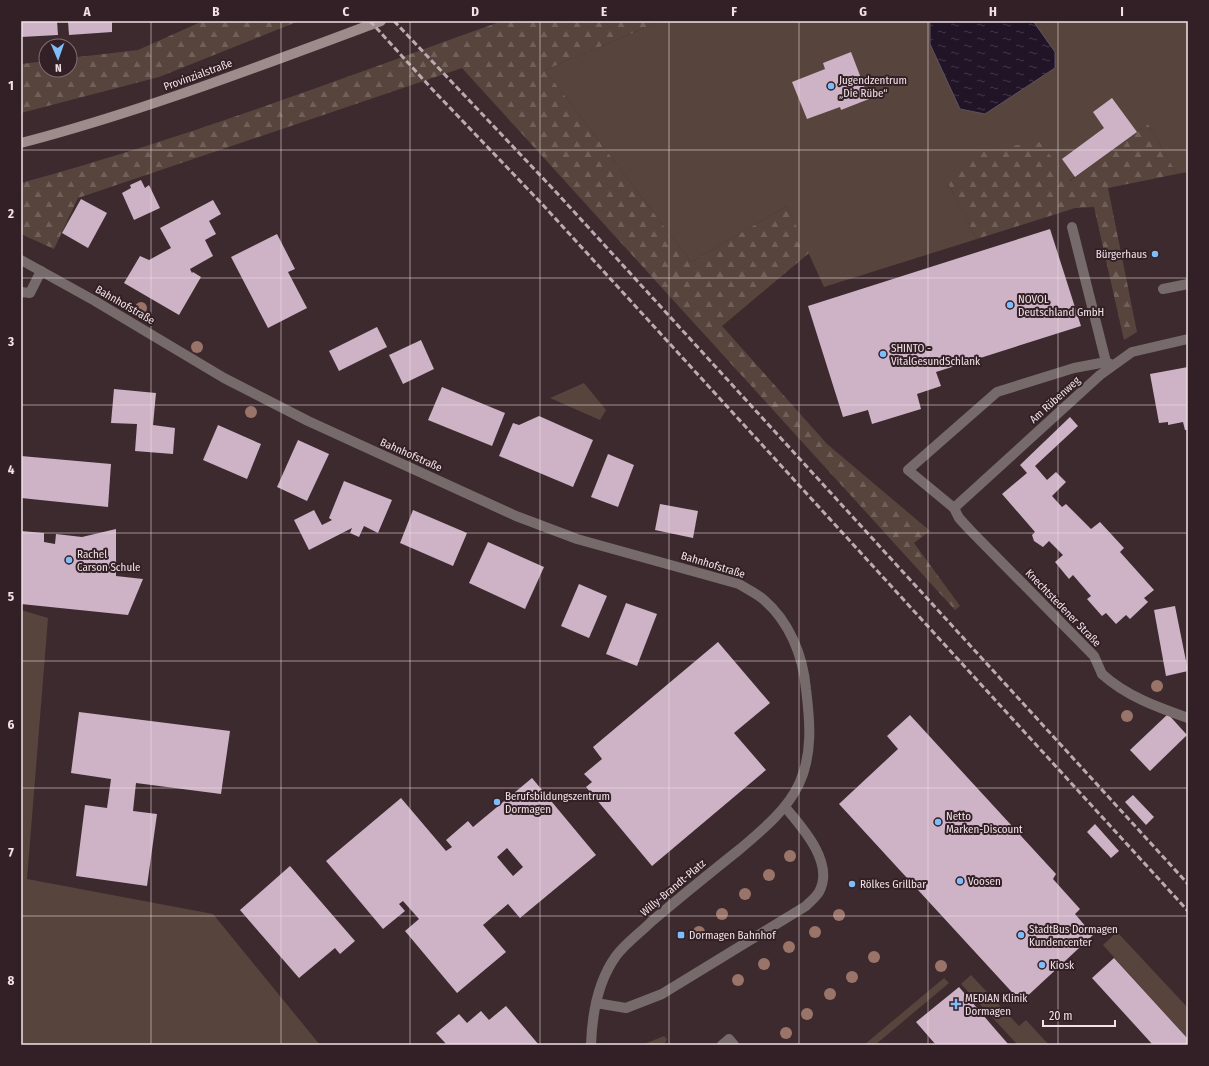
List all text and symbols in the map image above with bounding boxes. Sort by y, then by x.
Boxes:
text: A [82,4,91,19]
text: B [212,4,220,19]
text: C [343,4,350,19]
text: D [471,4,479,19]
text: E [601,4,607,19]
text: F [731,4,737,19]
text: G [859,4,867,19]
text: H [989,4,997,19]
text: I [1120,4,1124,19]
north arrow [38,38,78,78]
street label: Provinzialstraße [162,57,234,93]
text: N [55,61,62,74]
place label: Jugendzentrum „Die Rübe“ [839,74,907,100]
text: 1 [8,78,14,93]
marker: Jugendzentrum „Die Rübe“ [826,81,836,91]
text: 2 [7,206,14,221]
place label: Bürgerhaus [1096,248,1147,261]
marker: Bürgerhaus [1150,249,1160,259]
street label: Bahnhofstraße [93,283,157,327]
place label: NOVOL Deutschland GmbH [1018,293,1104,319]
marker: NOVOL Deutschland GmbH [1005,300,1015,310]
text: 3 [7,334,14,349]
place label: SHINTO - VitalGesundSchlank [891,342,981,368]
marker: SHINTO - VitalGesundSchlank [878,349,888,359]
street label: Am Rübenweg [1027,373,1084,426]
street label: Bahnhofstraße [378,436,444,474]
text: 4 [8,462,15,477]
place label: Rachel Carson Schule [77,548,140,574]
street label: Bahnhofstraße [679,549,747,581]
marker: Rachel Carson Schule [64,555,74,565]
street label: Knechtstedener Straße [1023,566,1103,650]
text: 5 [8,589,14,604]
text: 6 [8,717,15,732]
place label: Berufsbildungszentrum Dormagen [505,790,610,816]
marker: Berufsbildungszentrum Dormagen [492,797,502,807]
place label: Netto Marken-Discount [946,810,1023,836]
marker: Netto Marken-Discount [933,817,943,827]
text: 7 [8,845,14,860]
street label: Willy-Brandt-Platz [638,857,709,919]
place label: Voosen [968,875,1001,888]
marker: Voosen [955,876,965,886]
place label: Rölkes Grillbar [860,878,926,891]
marker: Rölkes Grillbar [847,879,857,889]
place label: StadtBus Dormagen Kundencenter [1029,923,1118,949]
place label: Dormagen Bahnhof [689,929,776,942]
marker: Dormagen Bahnhof [676,930,686,940]
marker: StadtBus Dormagen Kundencenter [1016,930,1026,940]
place label: Kiosk [1050,959,1075,972]
marker: Kiosk [1037,960,1047,970]
text: 8 [8,973,15,988]
place label: MEDIAN Klinik Dormagen [965,992,1028,1018]
marker: MEDIAN Klinik Dormagen [950,998,962,1010]
scale bar [1043,1002,1115,1028]
text: 20 m [1049,1009,1073,1023]

